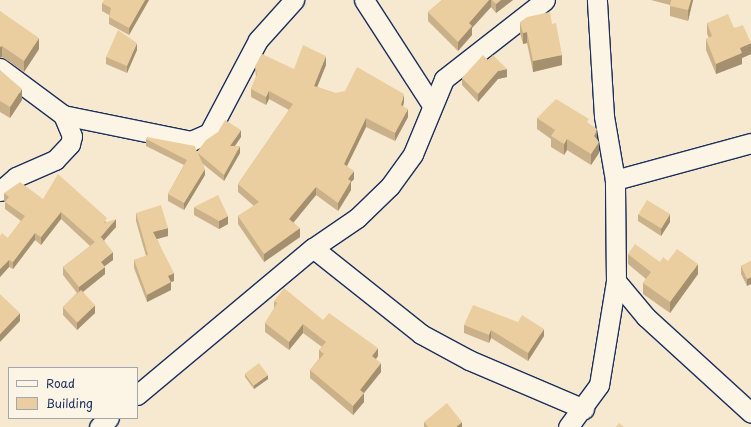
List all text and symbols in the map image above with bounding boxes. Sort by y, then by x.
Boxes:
legend [8,367,138,419]
text: Road [46,374,75,392]
text: Building [46,394,93,412]

